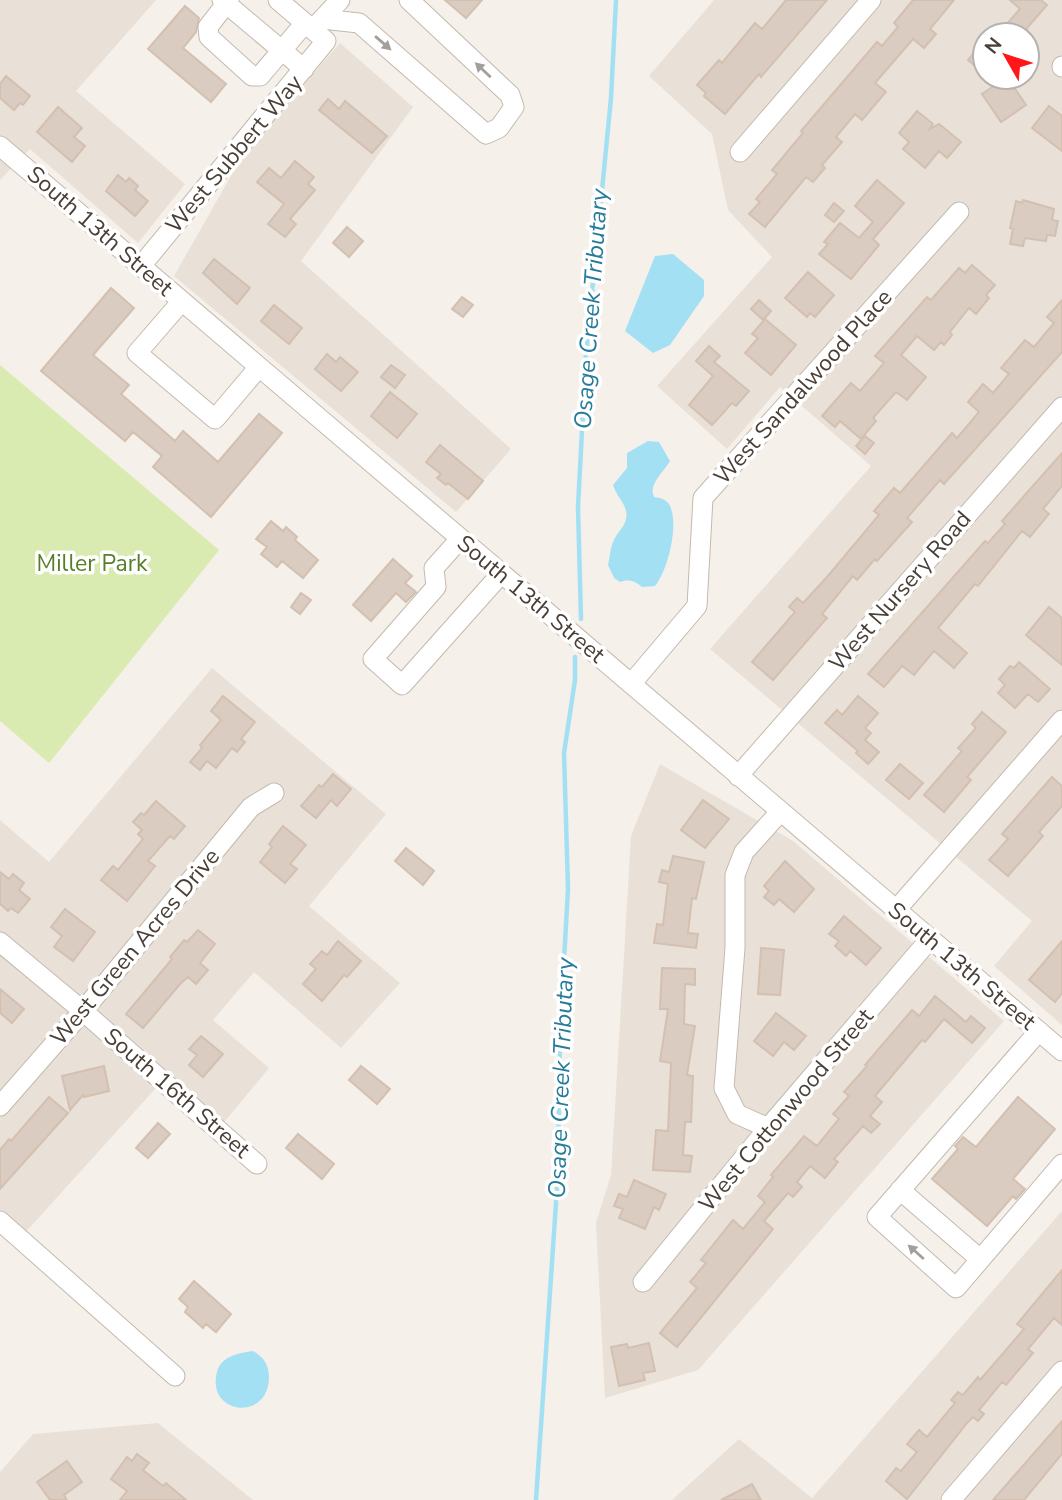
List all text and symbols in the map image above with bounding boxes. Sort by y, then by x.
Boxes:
north arrow [971,21,1041,91]
text: N [979,32,1008,60]
one-way arrow [374,35,392,51]
one-way arrow [474,62,492,78]
street label: West Subbert Way [159,68,310,240]
street label: South 13th Street [20,159,180,304]
water label: Osage Creek Tributary [567,186,615,430]
street label: West Sandalwood Place [707,283,899,491]
street label: West Nursery Road [822,504,978,678]
street label: South 13th Street [450,528,612,671]
park label: Miller Park [37,548,148,579]
street label: West Green Acres Drive [43,842,227,1052]
street label: South 13th Street [881,895,1043,1038]
water label: Osage Creek Tributary [541,955,581,1199]
street label: West Cottonwood Street [692,1001,881,1218]
street label: South 16th Street [97,1021,257,1166]
one-way arrow [908,1245,925,1260]

